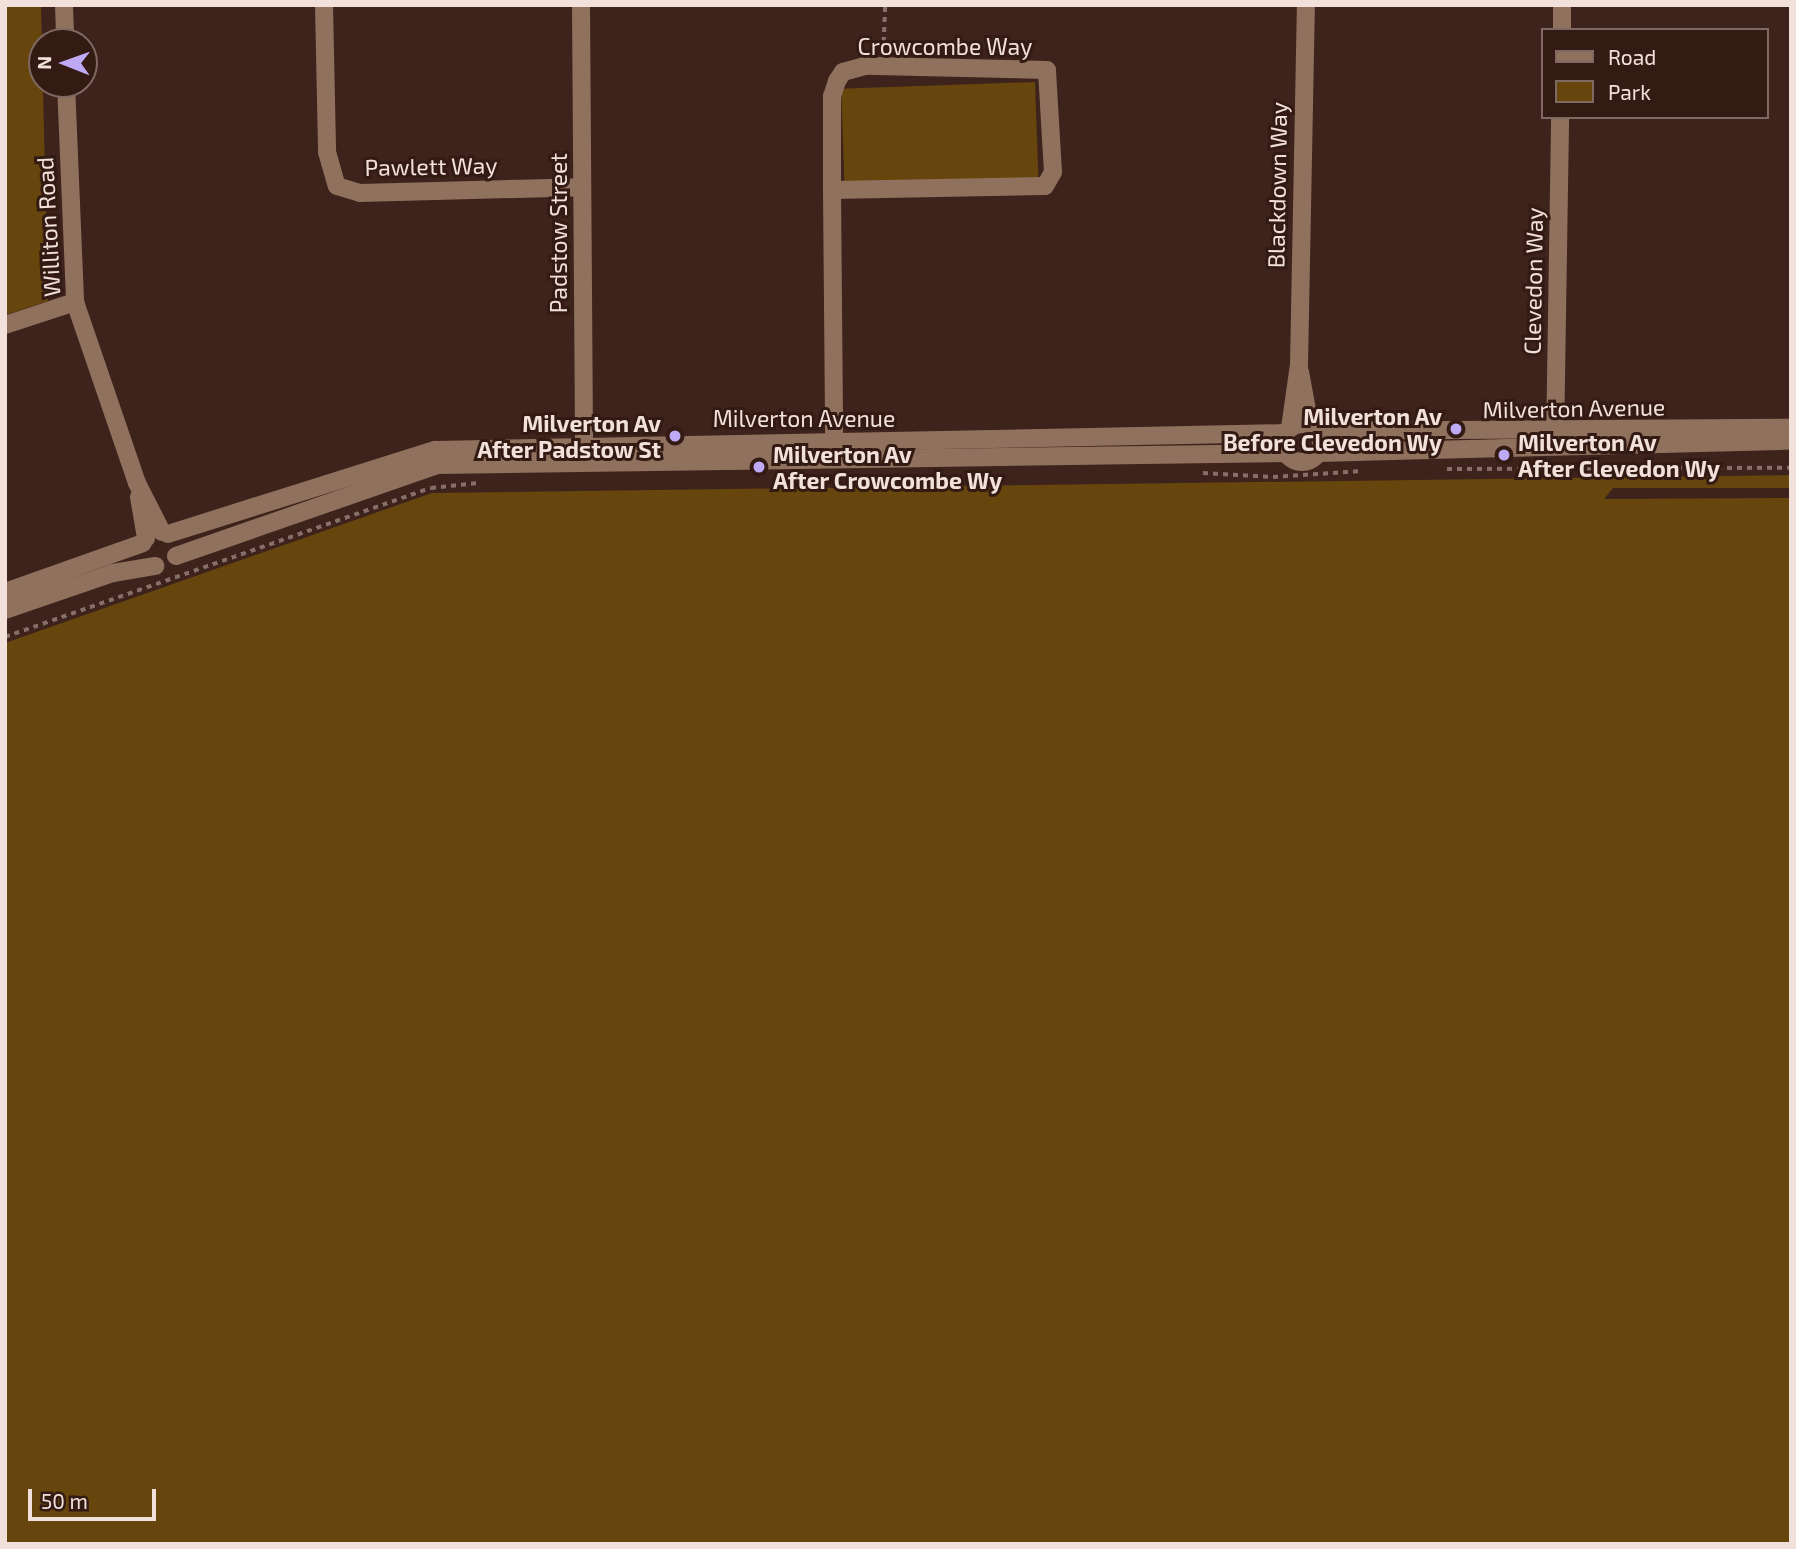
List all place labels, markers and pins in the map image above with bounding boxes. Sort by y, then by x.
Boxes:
place label: Milverton Av Before Clevedon Wy [1223,402,1442,456]
place label: Milverton Av After Padstow St [476,409,661,463]
marker: Milverton Av Before Clevedon Wy [1448,421,1464,437]
marker: Milverton Av After Padstow St [667,428,683,444]
place label: Milverton Av After Clevedon Wy [1518,428,1721,482]
place label: Milverton Av After Crowcombe Wy [773,440,1003,494]
marker: Milverton Av After Clevedon Wy [1496,447,1512,463]
marker: Milverton Av After Crowcombe Wy [751,459,767,475]

